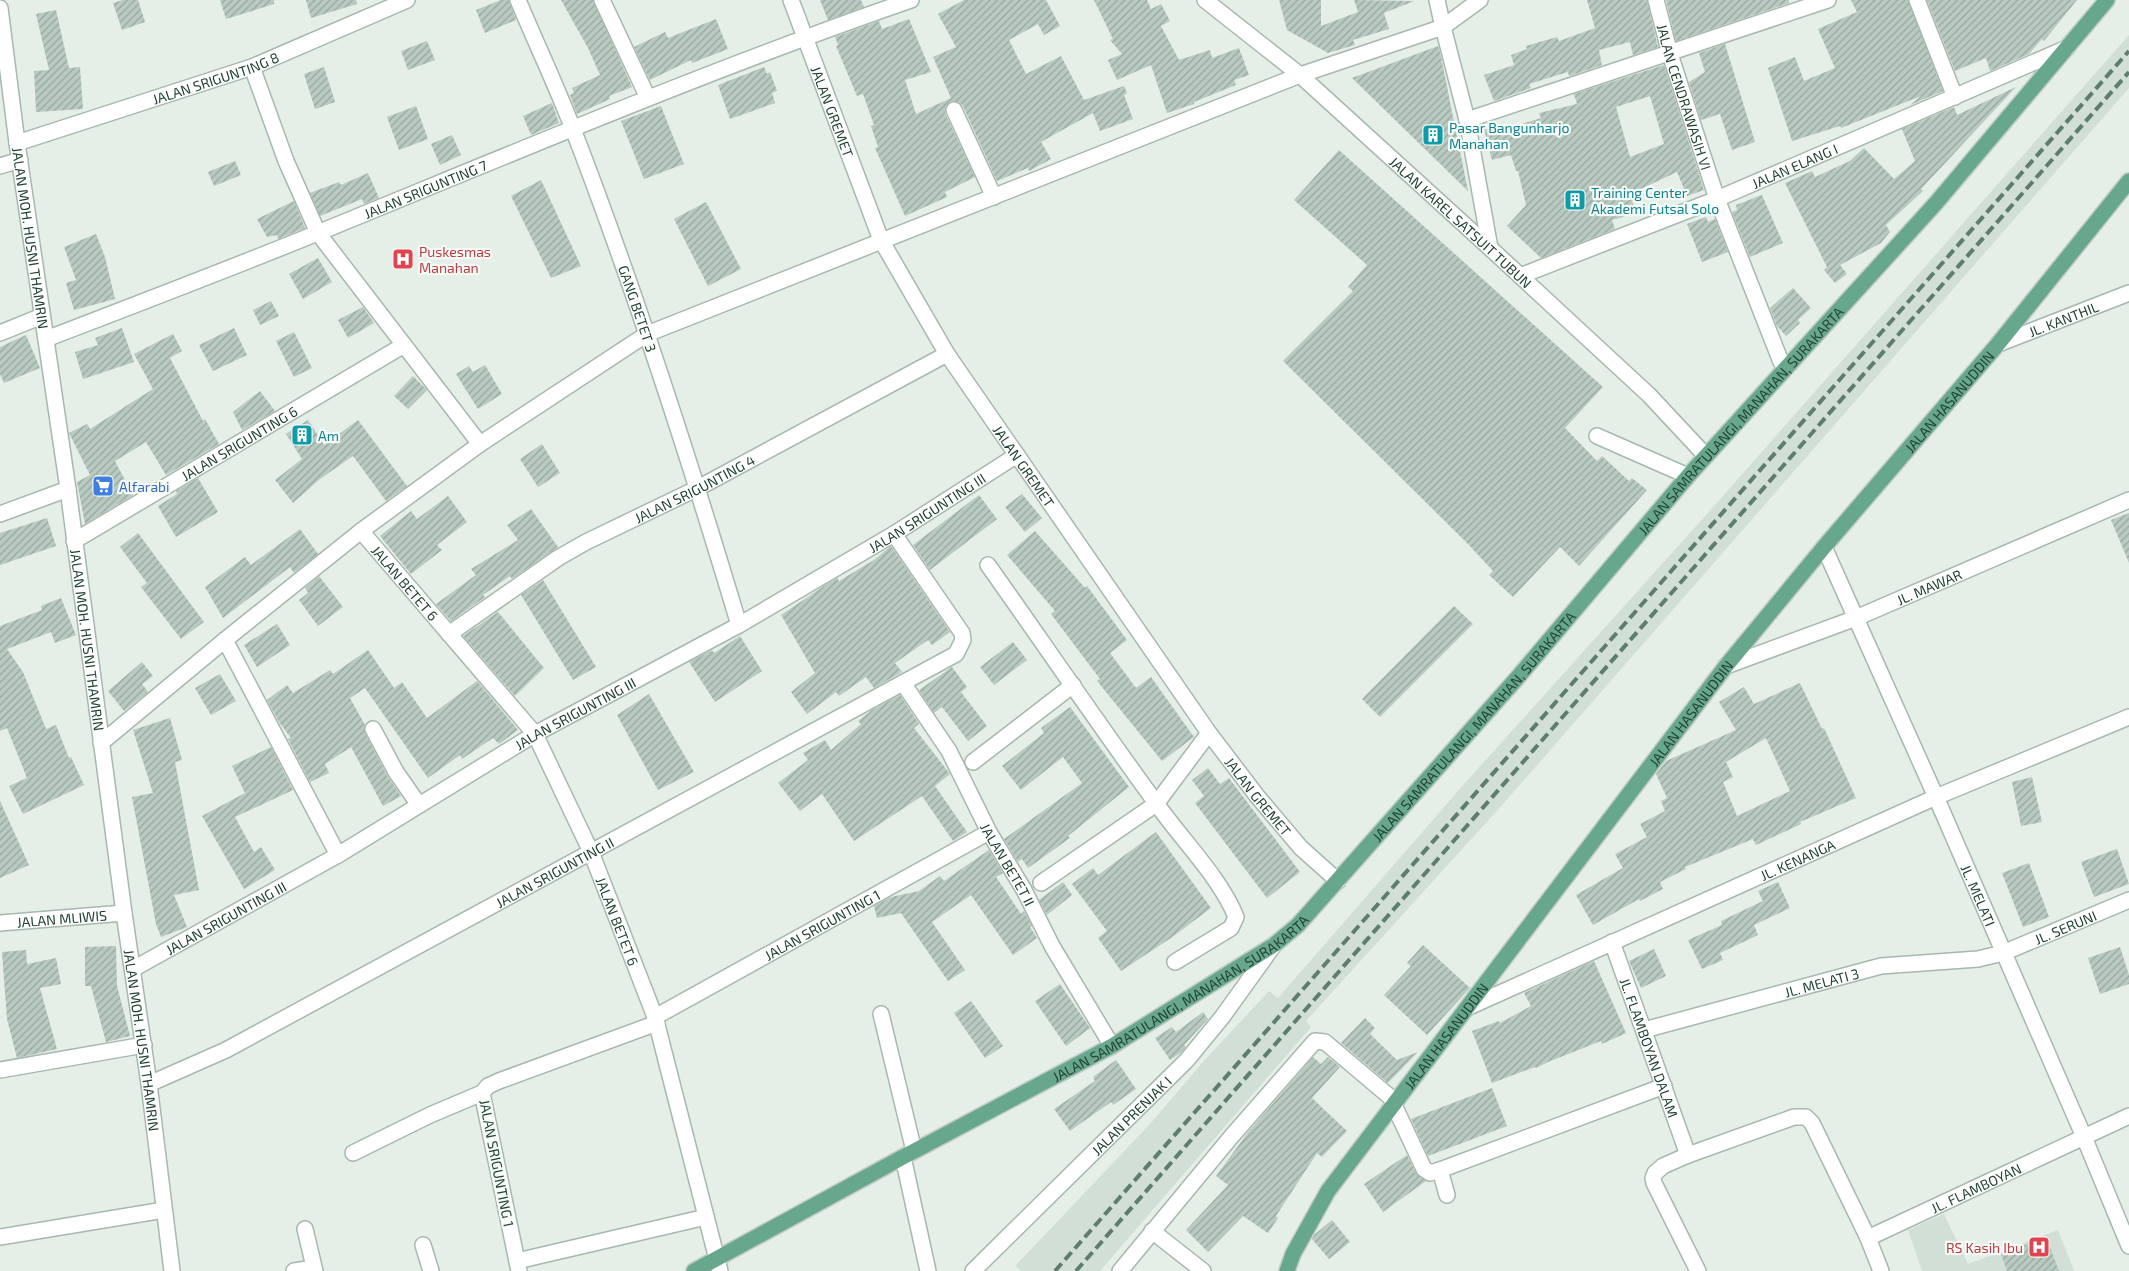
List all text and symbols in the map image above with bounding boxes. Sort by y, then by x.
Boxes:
street label: JALAN CENDRAWASIH VI [1654,22,1715,172]
street label: JALAN SRIGUNTING 8 [150,48,281,107]
street label: JALAN GREMET [808,64,858,159]
place label: Pasar Bangunharjo Manahan [1449,119,1569,152]
building icon: Pasar Bangunharjo Manahan [1421,123,1445,147]
street label: JALAN ELANG I [1749,140,1840,191]
street label: JALAN MOH. HUSNI THAMRIN [9,146,53,330]
street label: JALAN KAREL SATSUIT TUBUN [1386,153,1536,291]
street label: JALAN SRIGUNTING 7 [361,156,489,222]
place label: Training Center Akademi Futsal Solo [1591,184,1719,217]
building icon: Training Center Akademi Futsal Solo [1563,188,1587,212]
place label: Puskesmas Manahan [419,243,491,276]
hospital icon: Puskesmas Manahan [391,247,415,271]
street label: GANG BETET 3 [615,263,661,354]
street label: JL. KANTHIL [2026,297,2101,340]
street label: JALAN SAMRATULANGI, MANAHAN, SURAKARTA [1634,303,1847,538]
street label: JALAN HASANUDDIN [1901,347,1997,456]
street label: JALAN SRIGUNTING 6 [178,402,300,484]
street label: JALAN GREMET [990,422,1059,510]
building icon: Am [290,423,314,447]
place label: Am [318,427,339,444]
street label: JALAN SRIGUNTING 4 [631,451,757,526]
street label: JALAN SRIGUNTING III [865,469,988,556]
supermarket icon: Alfarabi [91,474,115,498]
place label: Alfarabi [119,478,170,495]
street label: JALAN BETET 6 [368,541,442,624]
street label: JALAN MOH. HUSNI THAMRIN [67,548,108,732]
street label: JL. MAWAR [1894,565,1964,608]
street label: JALAN SAMRATULANGI, MANAHAN, SURAKARTA [1368,608,1579,844]
street label: JALAN HASANUDDIN [1645,657,1736,769]
street label: JALAN SRIGUNTING III [511,673,639,753]
street label: JALAN GREMET [1222,753,1295,839]
street label: JALAN BETET II [977,820,1039,908]
street label: JALAN SRIGUNTING II [493,833,616,911]
street label: JL. KENANGA [1757,835,1838,884]
street label: JL. MELATI [1958,862,2000,929]
street label: JALAN BETET 6 [593,874,643,968]
street label: JALAN SRIGUNTING III [162,877,289,958]
street label: JALAN SRIGUNTING 1 [761,886,883,963]
street label: JALAN MLIWIS [16,906,108,930]
street label: JL. SERUNI [2032,906,2099,947]
street label: JALAN SAMRATULANGI, MANAHAN, SURAKARTA [1049,911,1312,1085]
street label: JALAN MOH. HUSNI THAMRIN [121,948,163,1132]
street label: JL. MELATI 3 [1783,964,1861,1000]
street label: JL. FLAMBOYAN DALAM [1617,975,1682,1120]
street label: JALAN HASANUDDIN [1400,979,1491,1092]
street label: JALAN PRENJAK I [1088,1072,1175,1158]
street label: JALAN SRIGUNTING 1 [476,1098,518,1228]
street label: JL. FLAMBOYAN [1928,1159,2024,1216]
hospital icon: RS Kasih Ibu [2027,1235,2051,1259]
place label: RS Kasih Ibu [1946,1239,2023,1256]

